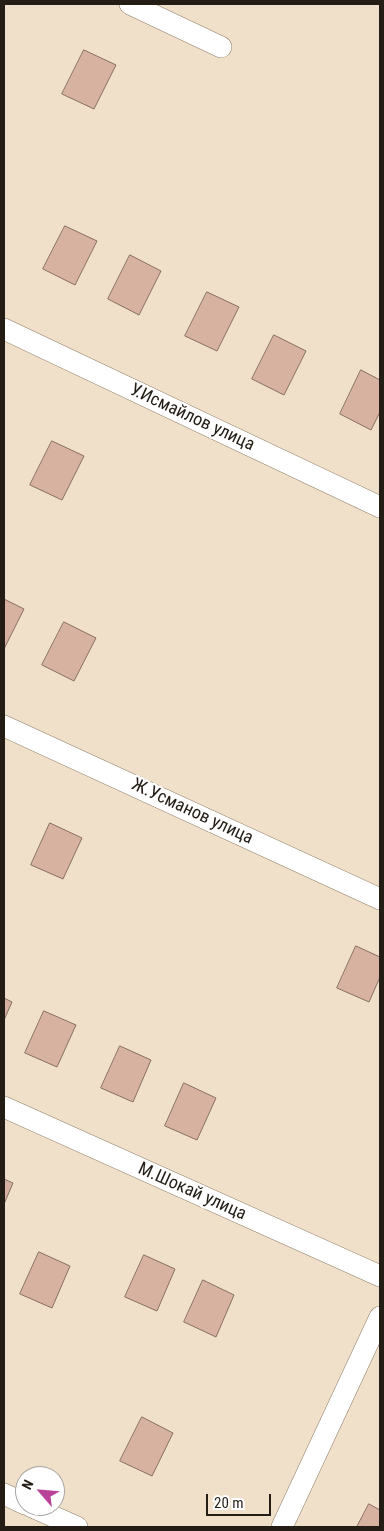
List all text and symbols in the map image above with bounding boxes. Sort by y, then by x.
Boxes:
street label: У.Исмайлов улица [126,380,258,456]
street label: Ж.Усманов улица [128,774,256,850]
street label: М.Шокай улица [135,1159,249,1225]
north arrow [15,1466,65,1516]
text: N [18,1477,37,1492]
scale bar [209,1484,274,1516]
text: 20 m [214,1494,244,1512]

